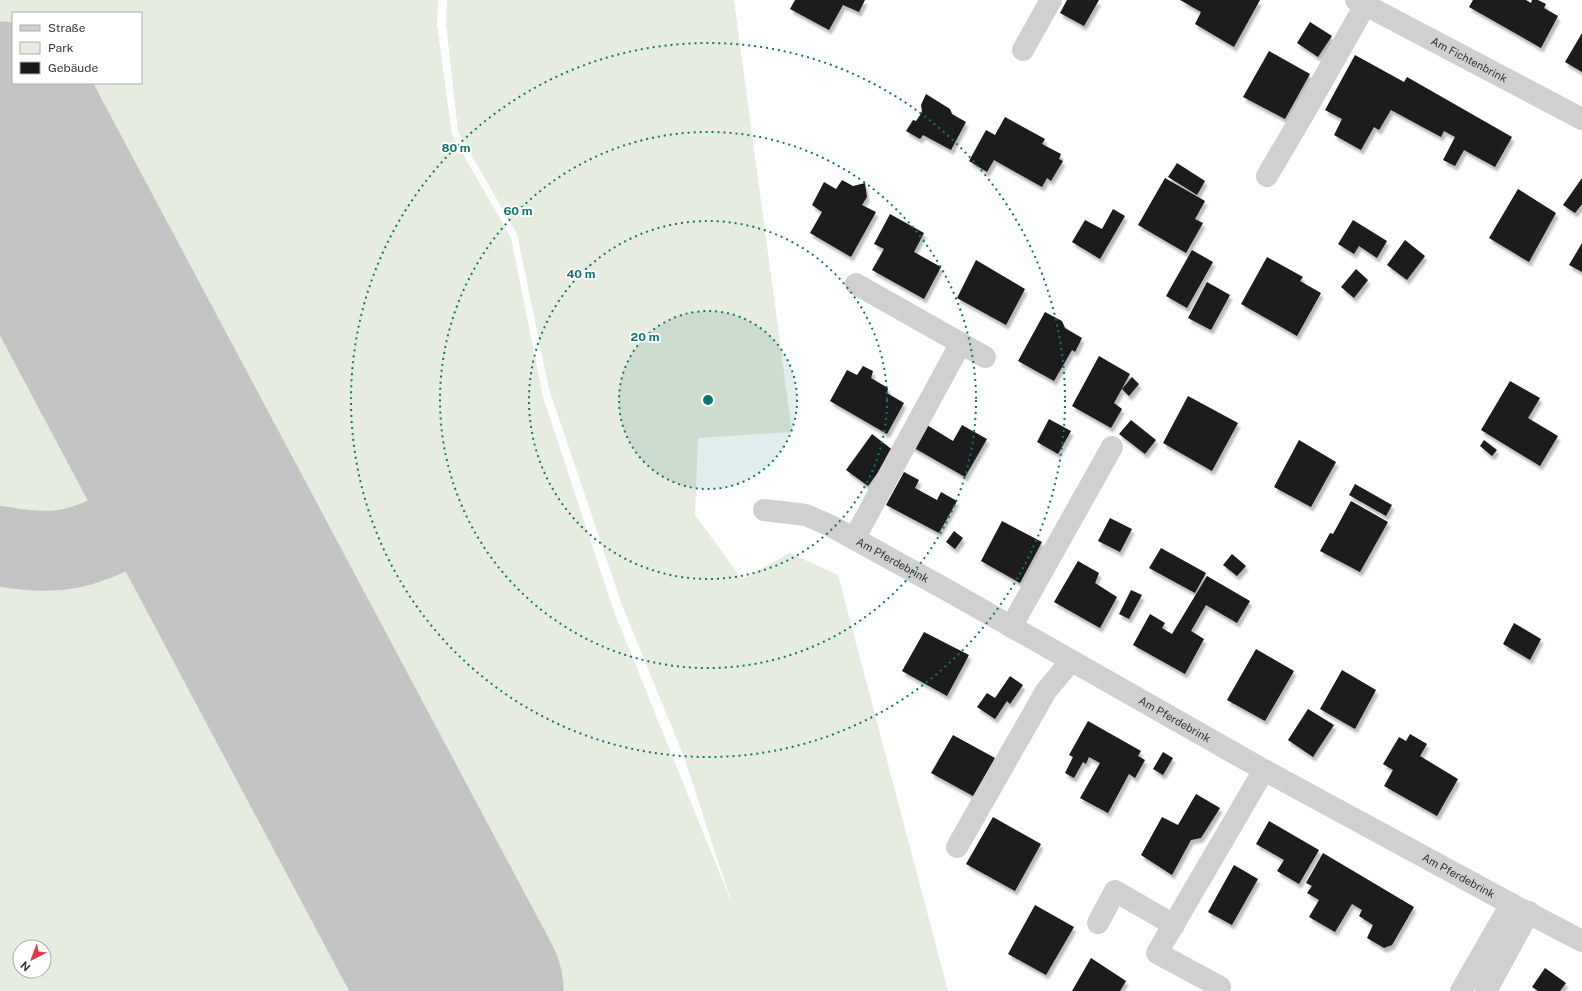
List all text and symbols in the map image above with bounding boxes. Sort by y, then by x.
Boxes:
legend [12,12,142,84]
text: Straße [48,21,86,35]
street label: Am Fichtenbrink [1429,35,1509,85]
text: Park [48,41,74,55]
text: Gebäude [48,61,98,75]
text: 80 m [441,141,471,155]
text: 60 m [503,204,533,218]
text: 40 m [566,267,596,281]
text: 20 m [631,330,660,344]
centre of rings [701,393,715,407]
street label: Am Pferdebrink [854,535,931,585]
street label: Am Pferdebrink [1137,694,1213,744]
street label: Am Pferdebrink [1420,851,1497,900]
north arrow [12,939,52,979]
text: N [18,959,33,974]

